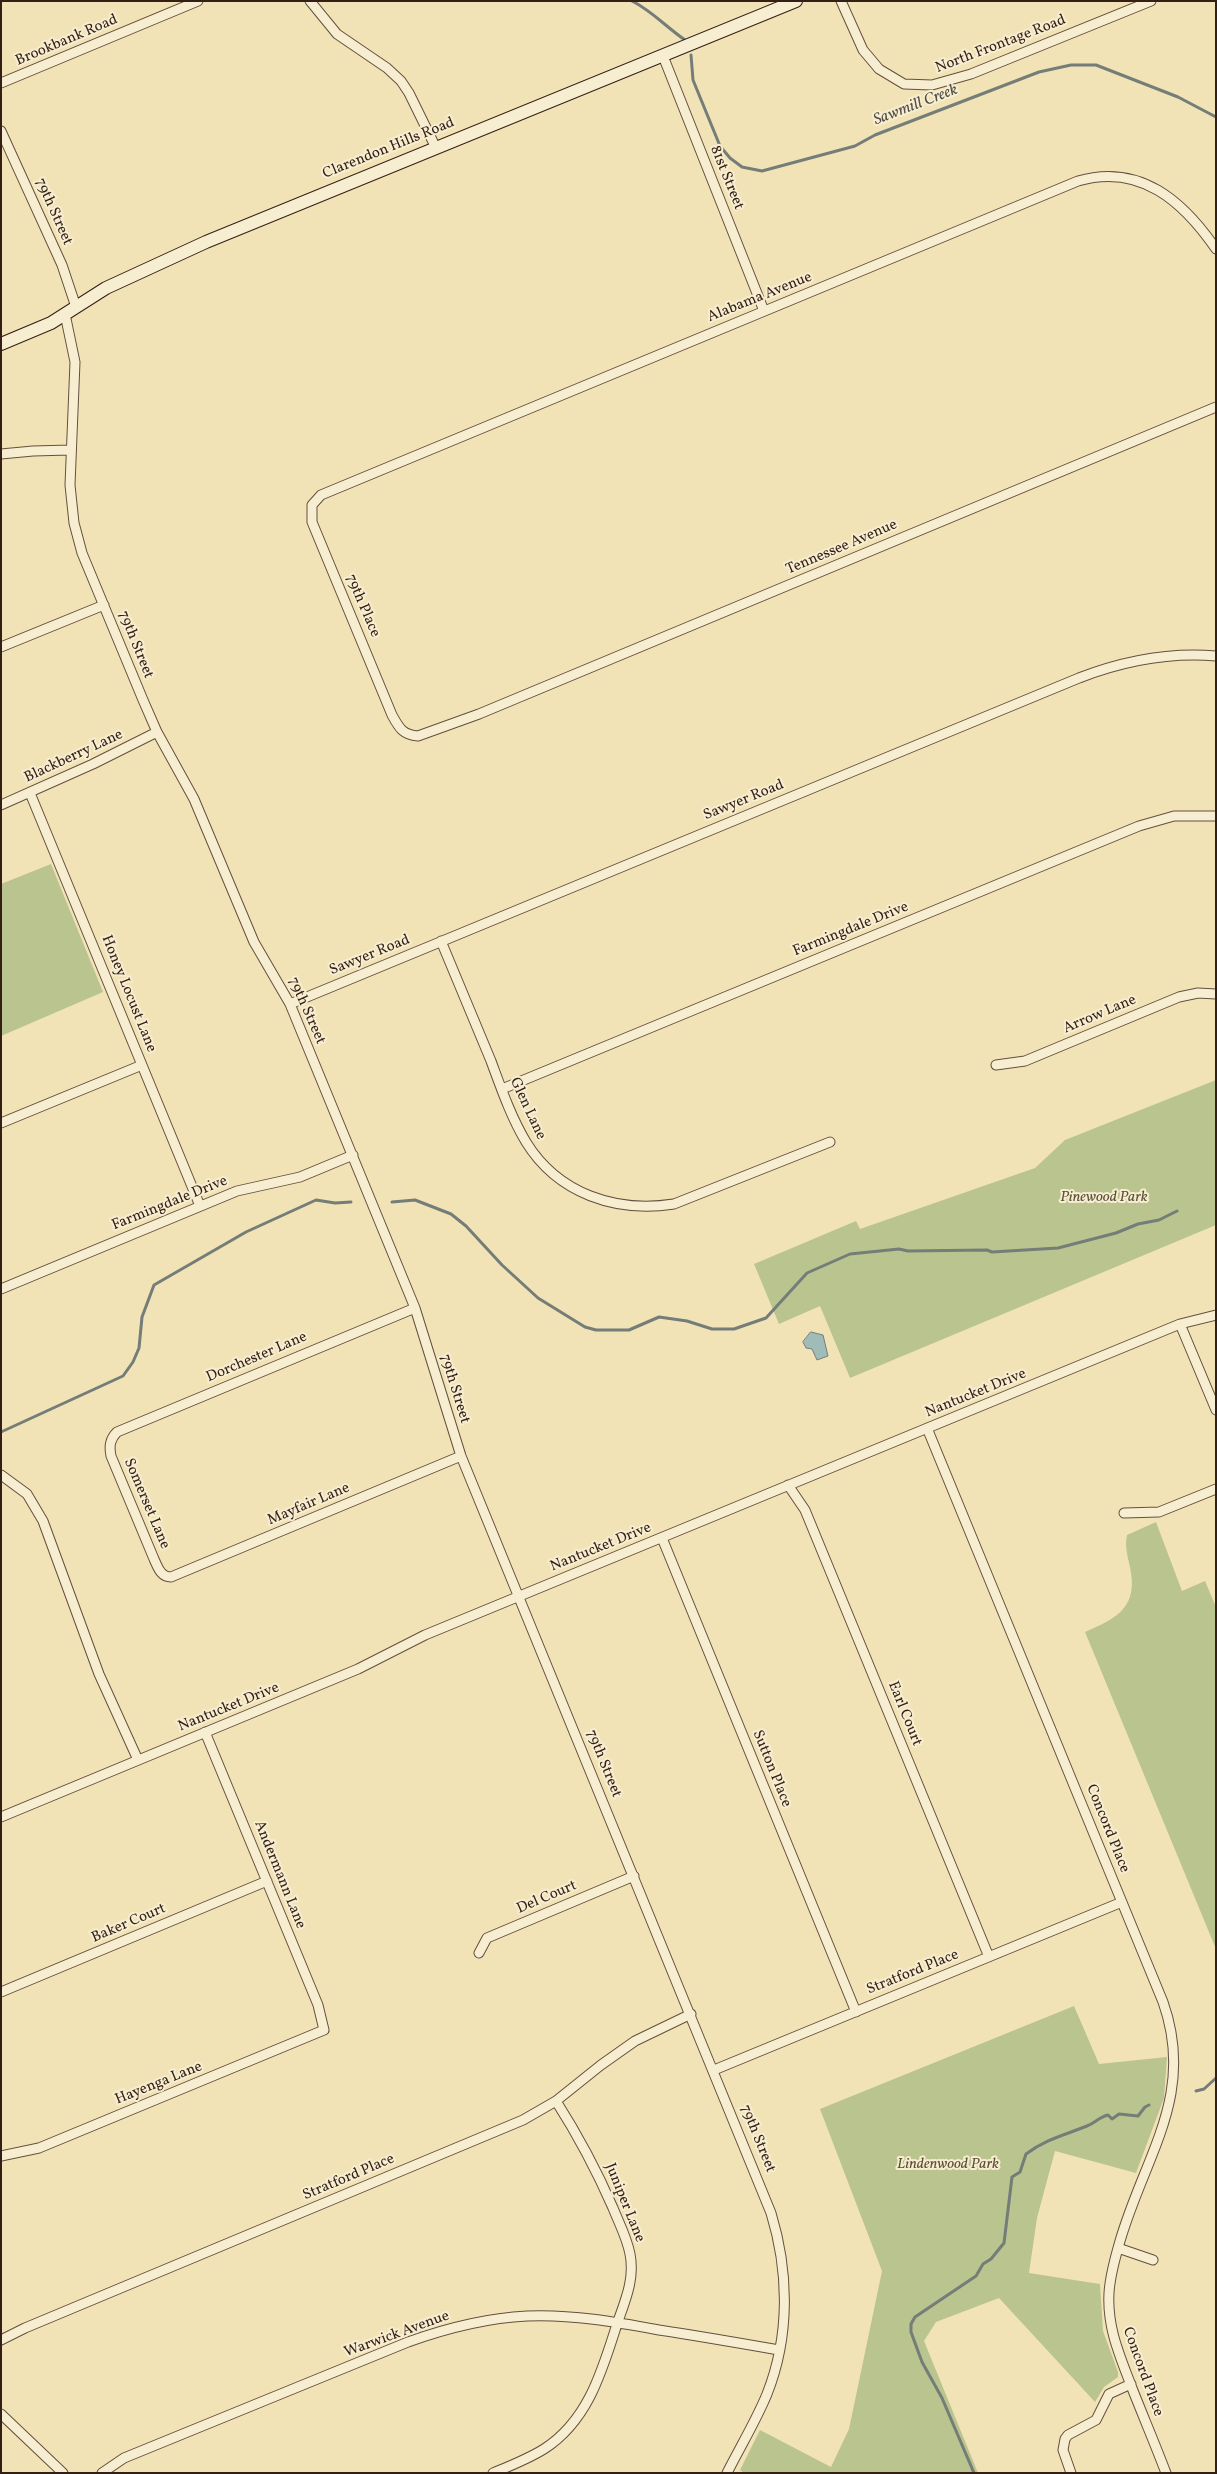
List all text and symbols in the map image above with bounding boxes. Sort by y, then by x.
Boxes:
street label: Brookbank Road [13,11,121,71]
street label: North Frontage Road [933,12,1069,78]
water label: Sawmill Creek [871,81,961,131]
street label: Clarendon Hills Road [320,114,458,184]
street label: 81st Street [705,143,747,213]
street label: 79th Street [30,176,76,248]
street label: Alabama Avenue [705,269,815,327]
street label: Tennessee Avenue [784,516,900,580]
street label: 79th Place [341,572,383,640]
street label: 79th Street [113,609,157,681]
street label: Blackberry Lane [22,726,126,788]
street label: Sawyer Road [701,777,787,825]
street label: Farmingdale Drive [791,899,911,961]
street label: Sawyer Road [327,932,413,980]
street label: Honey Locust Lane [96,933,160,1055]
street label: 79th Street [283,975,329,1047]
street label: Arrow Lane [1061,992,1139,1038]
street label: Glen Lane [505,1075,549,1143]
street label: Farmingdale Drive [110,1173,230,1235]
park label: Pinewood Park [1060,1189,1148,1207]
street label: Dorchester Lane [204,1329,310,1387]
street label: 79th Street [435,1352,473,1426]
street label: Nantucket Drive [923,1366,1029,1422]
street label: Somerset Lane [119,1456,173,1552]
street label: Mayfair Lane [265,1480,353,1530]
street label: Nantucket Drive [548,1520,654,1576]
street label: Earl Court [883,1679,925,1749]
street label: Nantucket Drive [176,1680,282,1736]
street label: 79th Street [581,1728,625,1800]
street label: Sutton Place [747,1728,795,1810]
street label: Concord Place [1081,1782,1133,1876]
street label: Andermann Lane [249,1818,309,1932]
street label: Del Court [514,1877,580,1919]
street label: Baker Court [89,1900,169,1948]
street label: Stratford Place [864,1946,962,2000]
street label: Hayenga Lane [113,2058,205,2110]
street label: 79th Street [735,2103,779,2175]
street label: Stratford Place [301,2151,397,2205]
park label: Lindenwood Park [897,2156,999,2174]
street label: Juniper Lane [600,2161,648,2245]
street label: Warwick Avenue [342,2308,452,2362]
street label: Concord Place [1118,2325,1166,2419]

